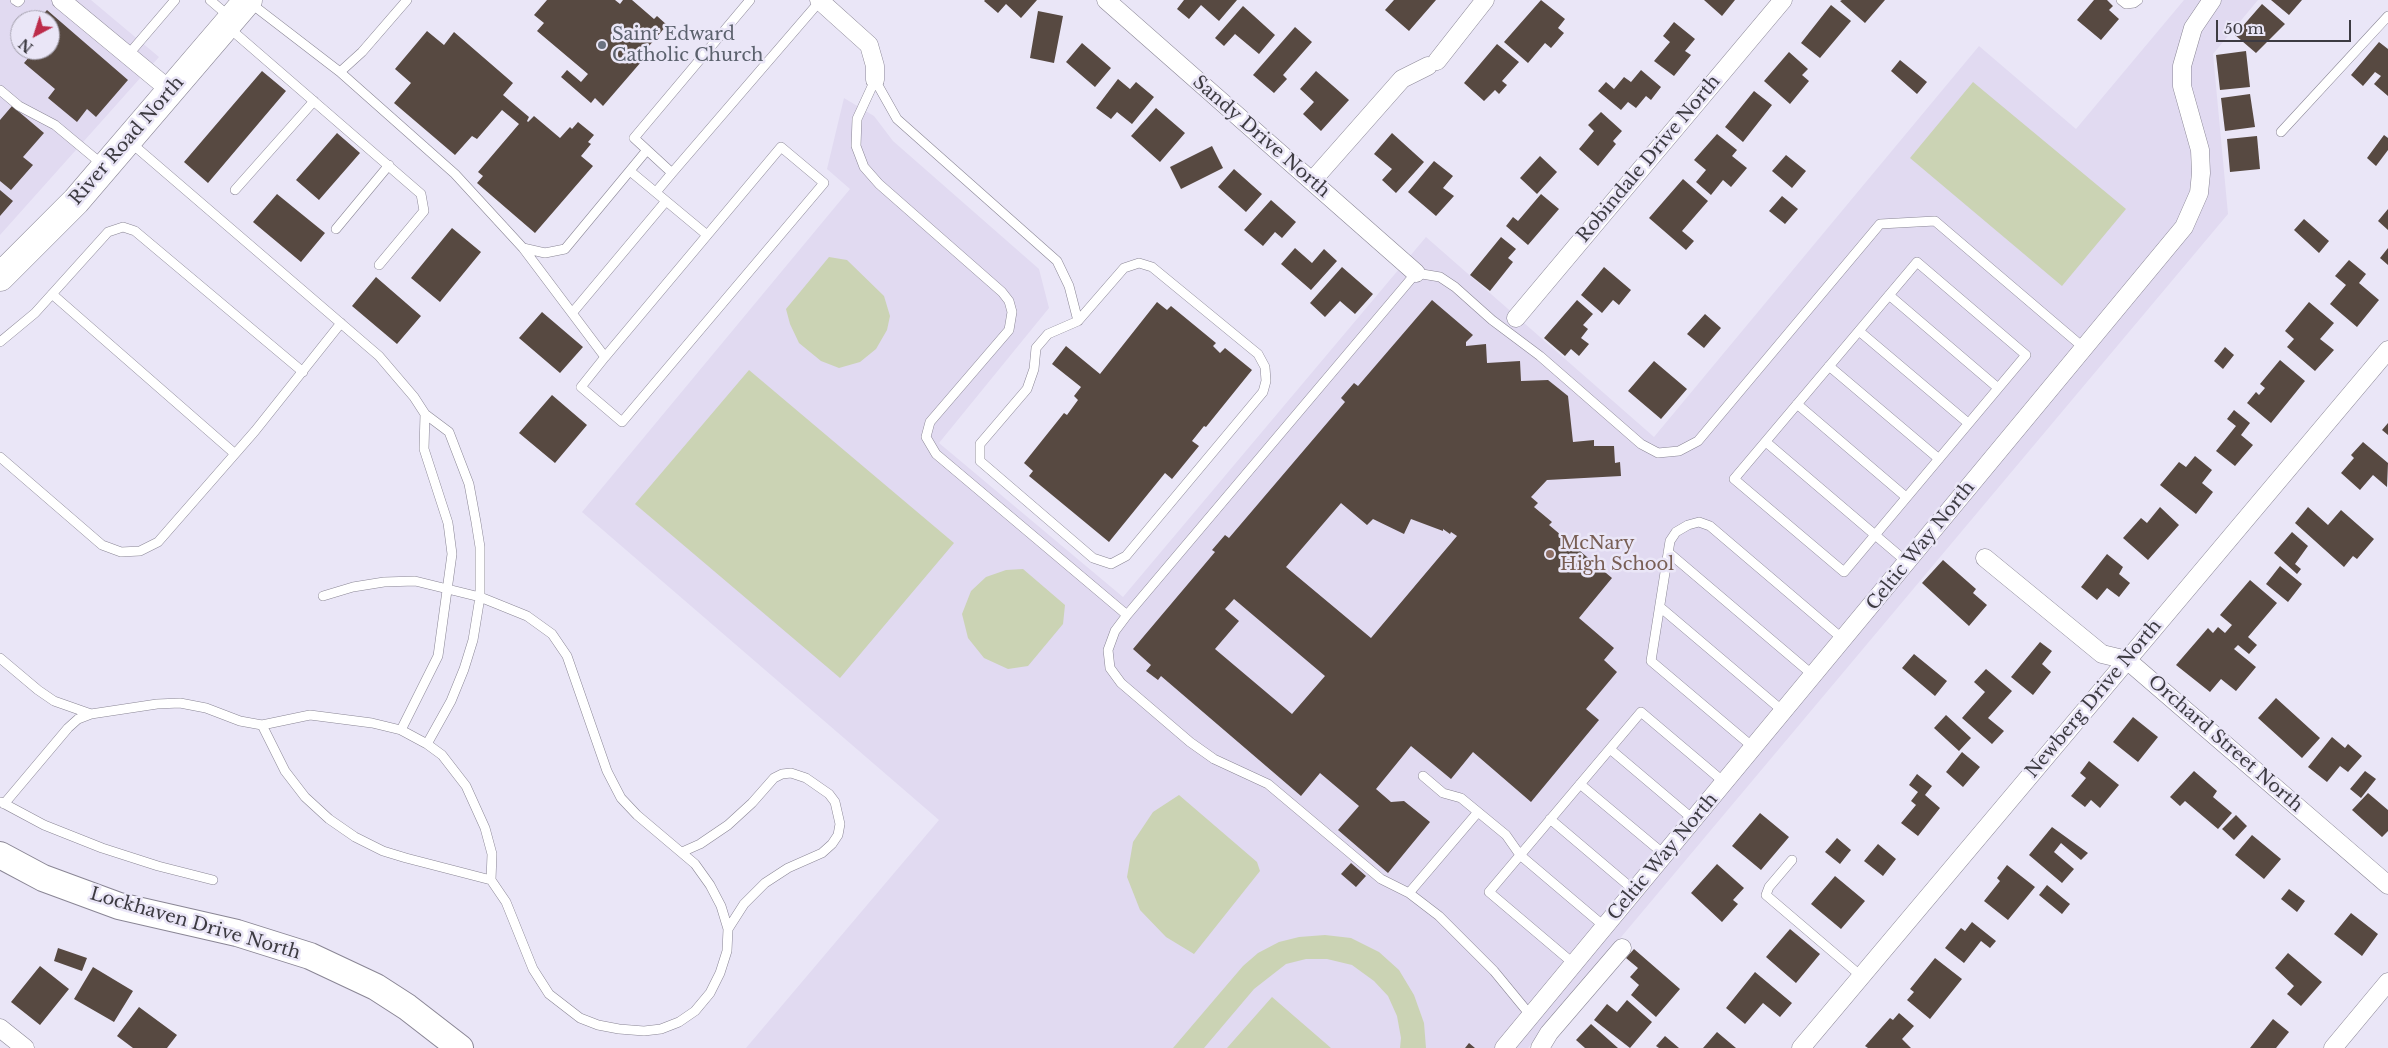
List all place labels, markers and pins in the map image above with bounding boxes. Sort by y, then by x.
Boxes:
place label: Saint Edward Catholic Church [612,24,763,66]
marker: Saint Edward Catholic Church [596,39,608,51]
place label: McNary High School [1560,533,1674,576]
marker: McNary High School [1544,548,1556,560]

